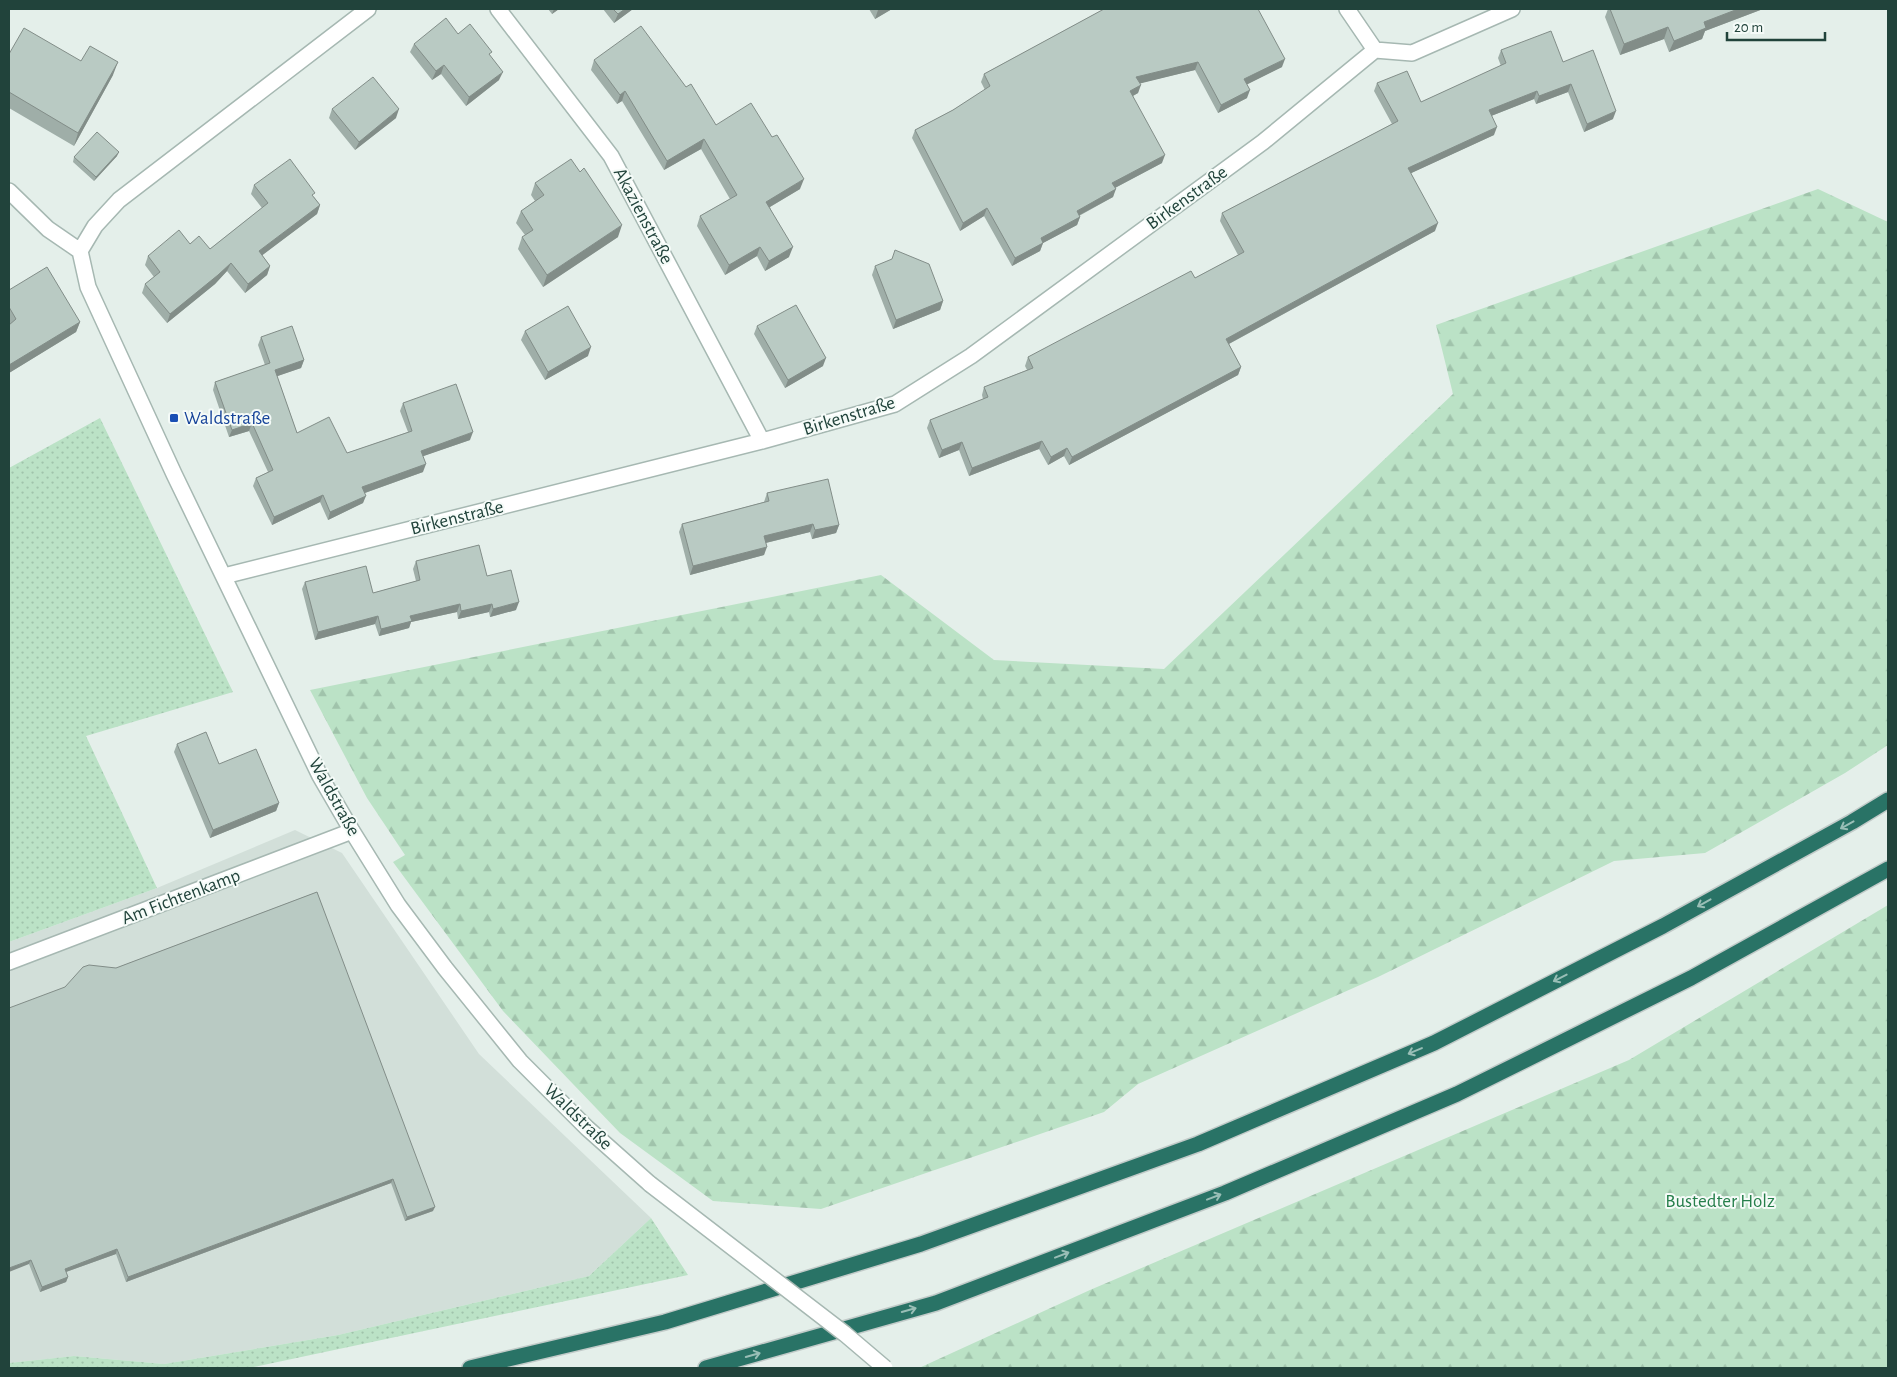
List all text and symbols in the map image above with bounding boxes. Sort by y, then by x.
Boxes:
scale bar [1727,10,1824,42]
text: 20 m [1734,20,1763,35]
street label: Birkenstraße [1143,162,1231,234]
street label: Akazienstraße [610,165,676,267]
street label: Birkenstraße [801,393,897,439]
place label: Waldstraße [184,409,270,428]
marker: Waldstraße [168,412,180,424]
street label: Birkenstraße [409,497,505,539]
street label: Waldstraße [305,755,363,839]
one-way arrow [1839,820,1854,830]
street label: Am Fichtenkamp [119,866,243,928]
one-way arrow [1698,899,1712,909]
one-way arrow [1553,974,1568,983]
one-way arrow [1408,1046,1423,1056]
street label: Waldstraße [540,1080,616,1154]
one-way arrow [1206,1192,1221,1202]
park label: Bustedter Holz [1665,1192,1775,1211]
one-way arrow [1054,1250,1069,1259]
one-way arrow [901,1305,917,1315]
one-way arrow [745,1349,761,1359]

